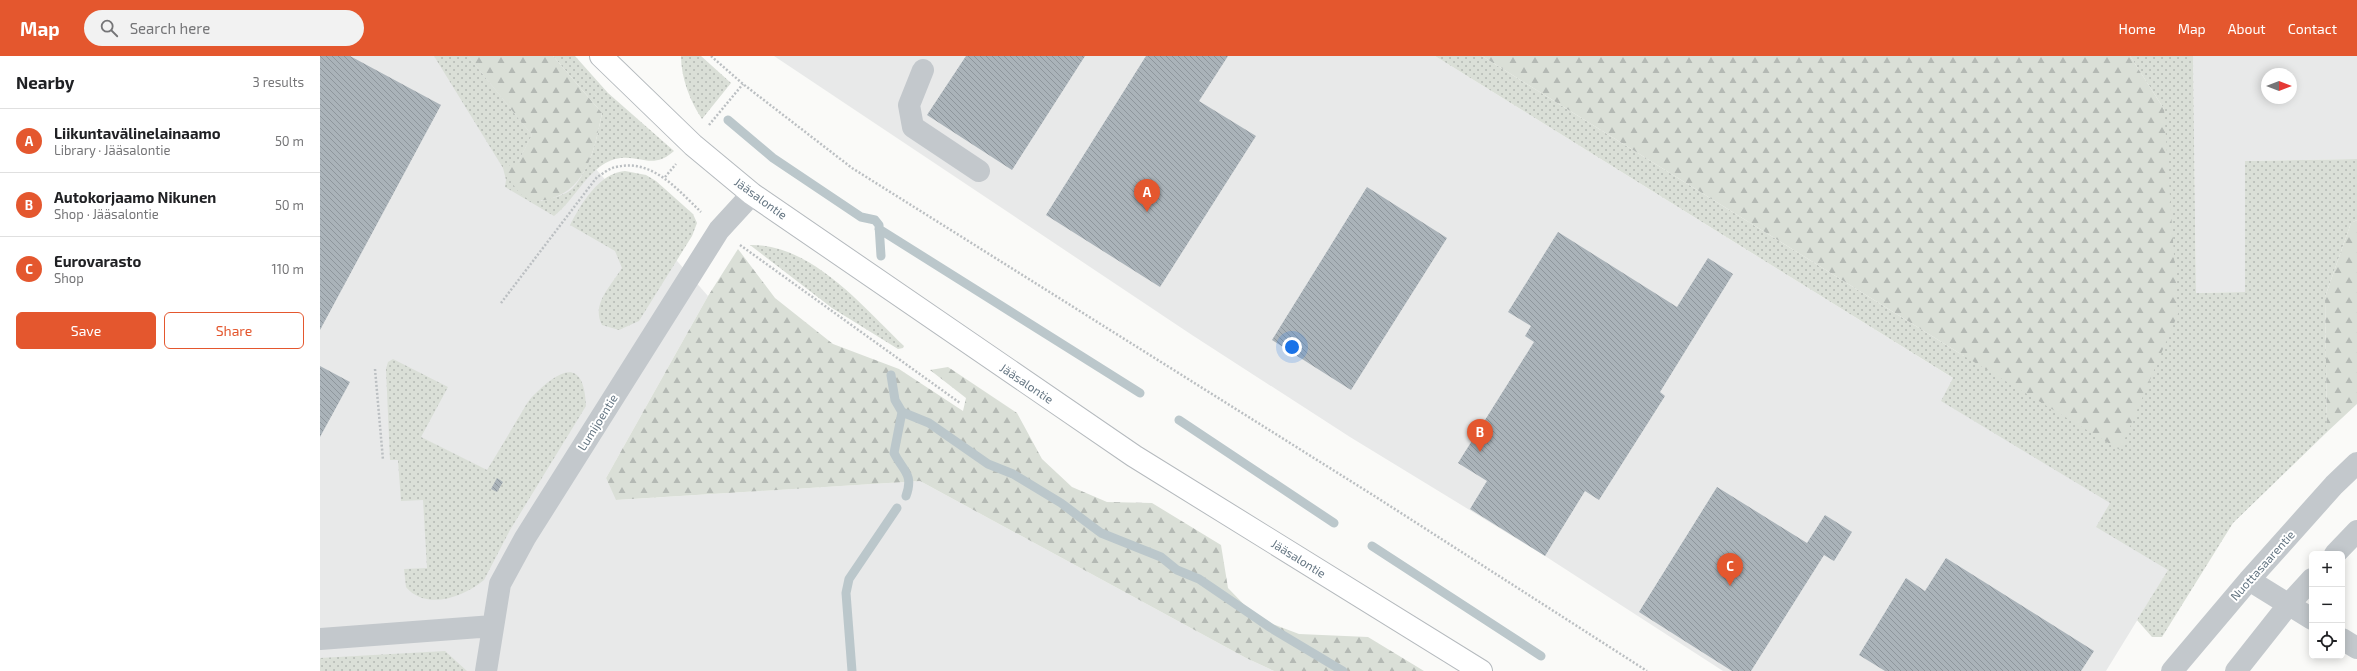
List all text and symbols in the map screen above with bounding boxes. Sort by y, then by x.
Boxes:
search box [84,10,364,46]
text: Map [20,17,60,40]
icon: search [98,17,120,39]
text: Search here [130,19,210,37]
text: Home [2119,20,2156,37]
text: Map [2178,20,2206,37]
text: About [2228,20,2266,37]
text: Contact [2288,20,2337,37]
north arrow [2261,68,2297,104]
text: Nearby [16,72,74,92]
text: 3 results [253,74,304,90]
text: Liikuntavälinelainaamo [54,124,221,142]
text: A [25,133,33,149]
text: 50 m [275,133,304,149]
text: Library · Jääsalontie [54,142,170,158]
street label: Jääsalontie [732,174,790,222]
pin: A [1134,179,1160,212]
text: Autokorjaamo Nikunen [54,188,216,206]
text: B [25,197,33,213]
text: 50 m [275,197,304,213]
text: Shop · Jääsalontie [54,206,159,222]
text: Eurovarasto [54,252,141,270]
text: C [25,261,33,277]
text: 110 m [272,261,304,277]
text: Shop [54,270,84,286]
button: Save [16,312,156,349]
button: Share [164,312,304,349]
your location [1282,337,1302,357]
street label: Jääsalontie [998,360,1056,406]
street label: Lumijoentie [574,391,621,453]
pin: B [1467,419,1493,452]
street label: Nuottasaarentie [2227,527,2297,603]
street label: Jääsalontie [1269,536,1329,580]
map controls [2309,551,2345,659]
button: + [2309,551,2345,587]
pin: C [1717,553,1743,586]
button: − [2309,587,2345,623]
button: locate [2309,623,2345,659]

